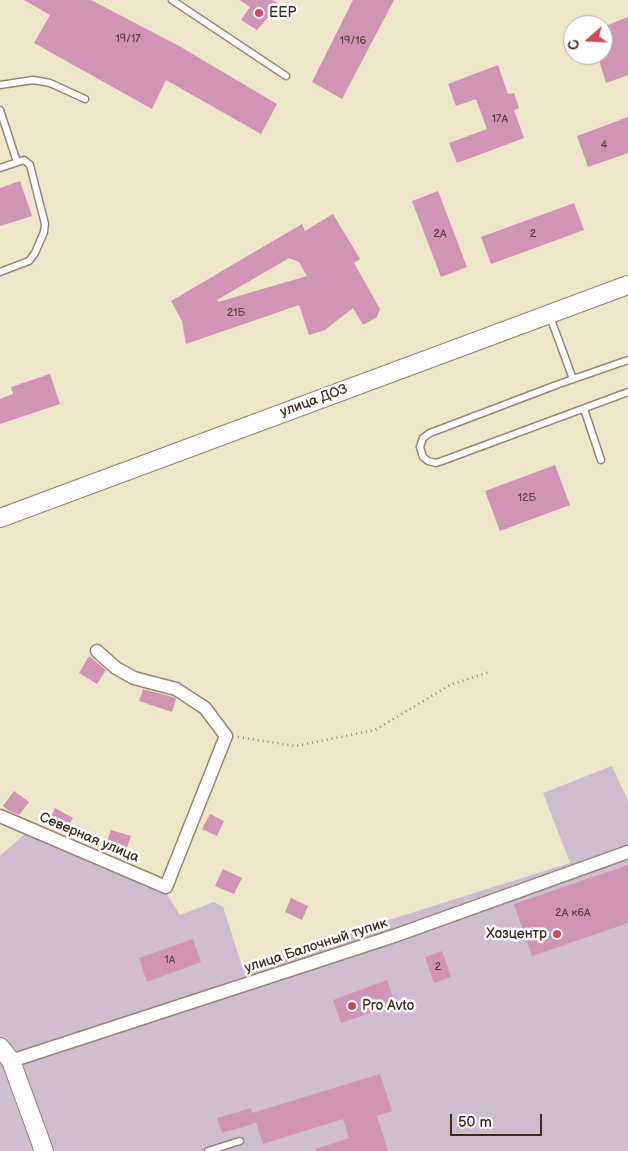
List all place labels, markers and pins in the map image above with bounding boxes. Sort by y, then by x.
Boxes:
place label: EEP [269,5,296,21]
marker: EEP [253,7,265,19]
place label: Хозцентр [486,926,547,942]
marker: Хозцентр [551,928,563,940]
place label: Pro Аvto [362,998,414,1014]
marker: Pro Аvto [346,1000,358,1012]

